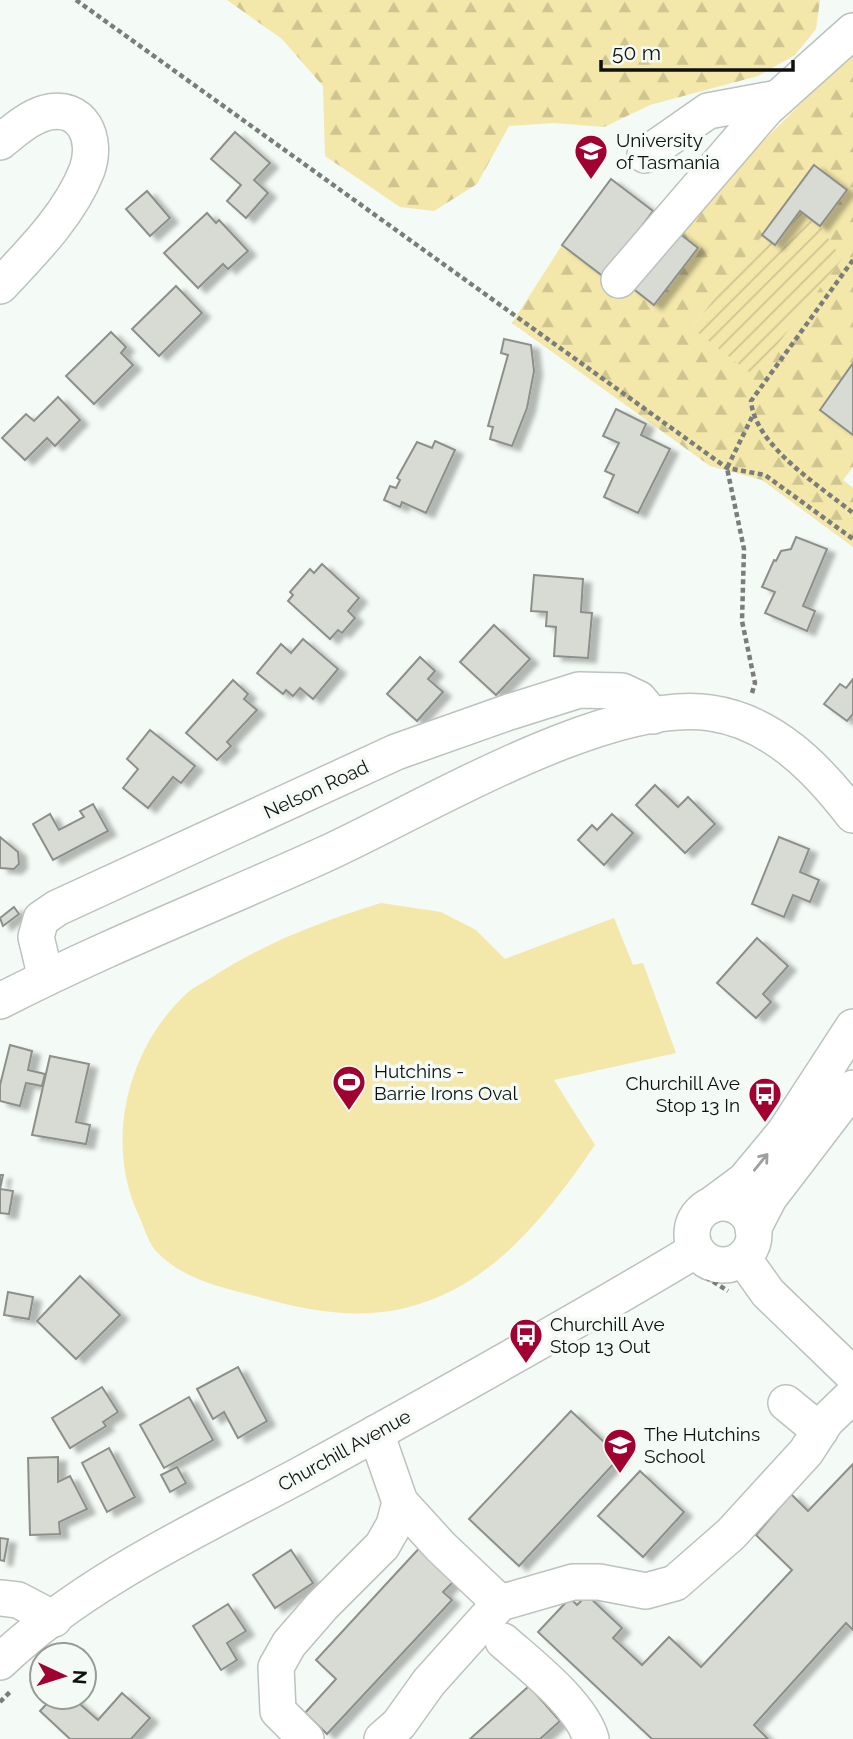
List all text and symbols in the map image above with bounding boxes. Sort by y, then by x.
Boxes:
scale bar [601,28,794,72]
text: 50 m [612,40,661,65]
place label: University of Tasmania [616,129,720,173]
school or university icon: University of Tasmania [572,132,610,181]
street label: Nelson Road [260,755,372,823]
place label: Hutchins - Barrie Irons Oval [374,1060,518,1104]
sports icon: Hutchins - Barrie Irons Oval [330,1063,368,1112]
place label: Churchill Ave Stop 13 In [625,1072,740,1116]
bus stop icon: Churchill Ave Stop 13 In [746,1075,784,1124]
one-way arrow [753,1153,769,1171]
place label: Churchill Ave Stop 13 Out [550,1313,665,1357]
bus stop icon: Churchill Ave Stop 13 Out [507,1316,545,1365]
street label: Churchill Avenue [274,1404,414,1496]
place label: The Hutchins School [644,1423,760,1467]
school or university icon: The Hutchins School [601,1426,639,1475]
north arrow [28,1641,98,1711]
text: N [68,1669,91,1685]

